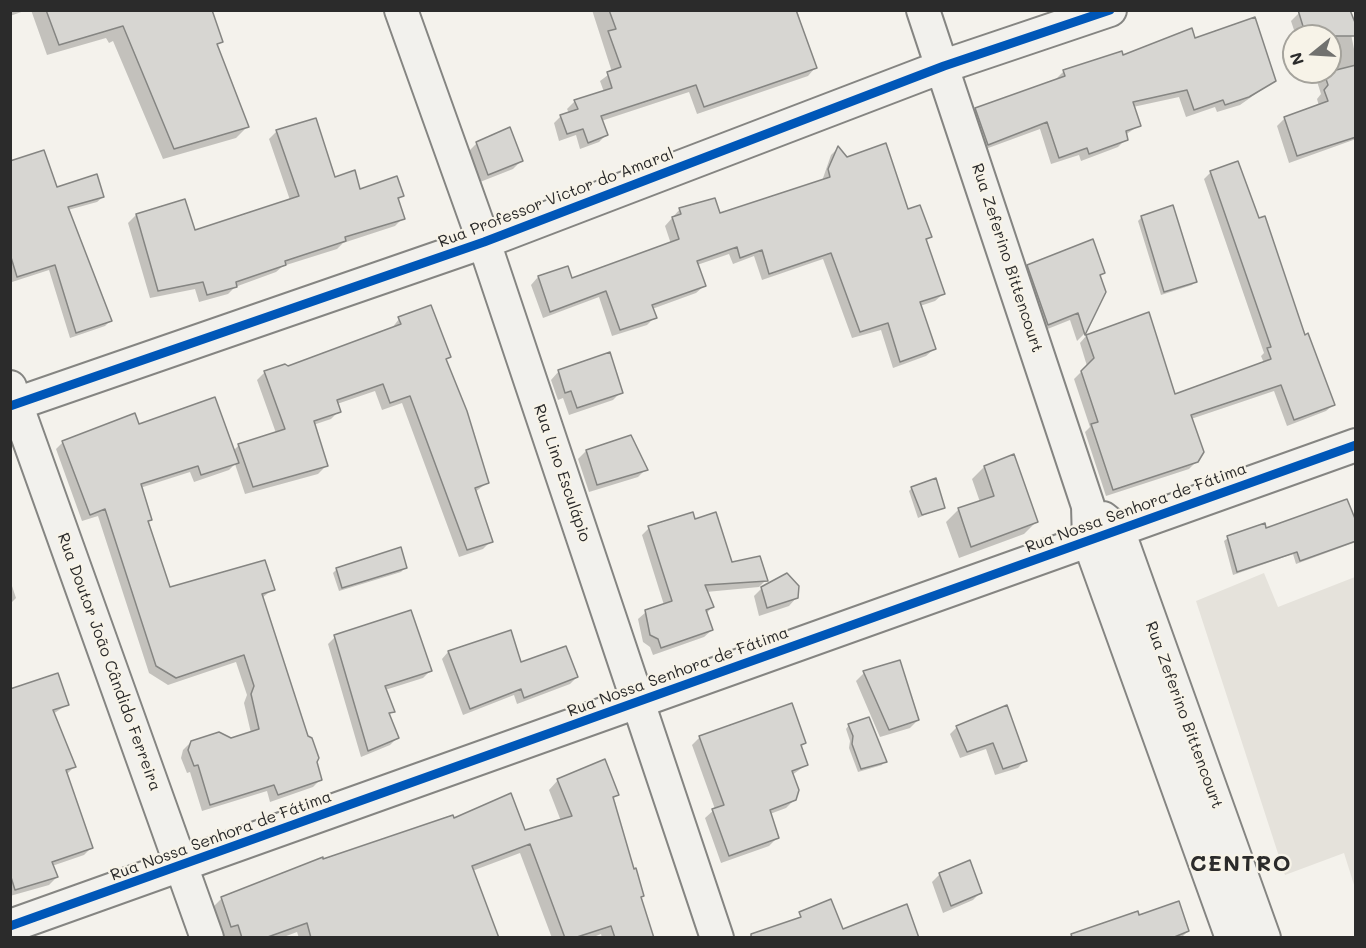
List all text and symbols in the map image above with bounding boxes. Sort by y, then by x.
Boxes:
north arrow [1282,24,1342,84]
text: N [1284,50,1308,68]
street label: Rua Professor Victor do Amaral [436,144,676,252]
street label: Rua Zeferino Bittencourt [967,161,1047,355]
street label: Rua Lino Esculápio [529,402,595,544]
street label: Rua Nossa Senhora de Fátima [1023,459,1249,557]
street label: Rua Doutor João Cândido Ferreira [53,530,165,794]
street label: Rua Zeferino Bittencourt [1141,619,1227,811]
street label: Rua Nossa Senhora de Fátima [565,623,791,721]
street label: Rua Nossa Senhora de Fátima [108,787,334,885]
district label: CENTRO [1190,851,1292,877]

